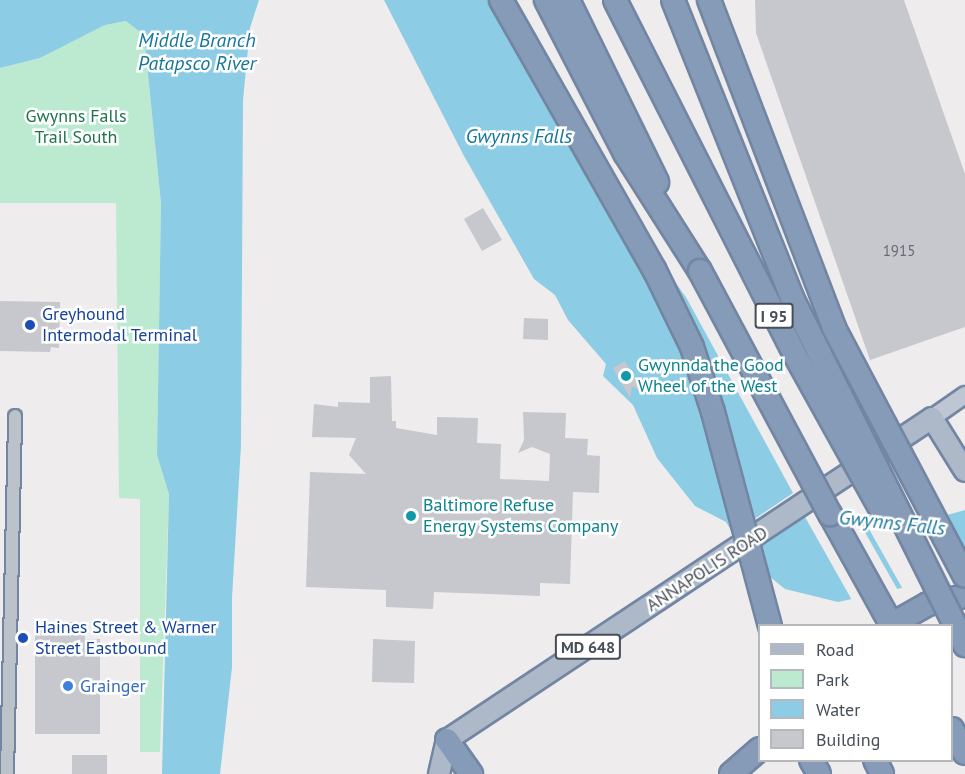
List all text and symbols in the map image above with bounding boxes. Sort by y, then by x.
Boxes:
water label: Middle Branch Patapsco River [138,29,256,76]
park label: Gwynns Falls Trail South [25,106,127,148]
water label: Gwynns Falls [466,124,572,148]
house number: 1915 [883,242,915,260]
road number: I 95 [754,303,794,329]
place label: Greyhound Intermodal Terminal [42,304,198,346]
marker: Greyhound Intermodal Terminal [23,318,37,332]
place label: Gwynnda the Good Wheel of the West [638,355,784,398]
marker: Gwynnda the Good Wheel of the West [619,369,633,383]
place label: Baltimore Refuse Energy Systems Company [423,495,619,538]
water label: Gwynns Falls [838,505,946,541]
marker: Baltimore Refuse Energy Systems Company [404,509,418,523]
street label: ANNAPOLIS ROAD [642,522,772,616]
place label: Haines Street & Warner Street Eastbound [35,617,217,660]
legend [758,624,953,762]
marker: Haines Street & Warner Street Eastbound [16,631,30,645]
road number: MD 648 [554,634,622,660]
text: Road [816,638,854,661]
text: Park [816,668,849,691]
place label: Grainger [80,675,146,697]
marker: Grainger [61,679,75,693]
text: Water [816,698,860,721]
text: Building [816,728,880,751]

